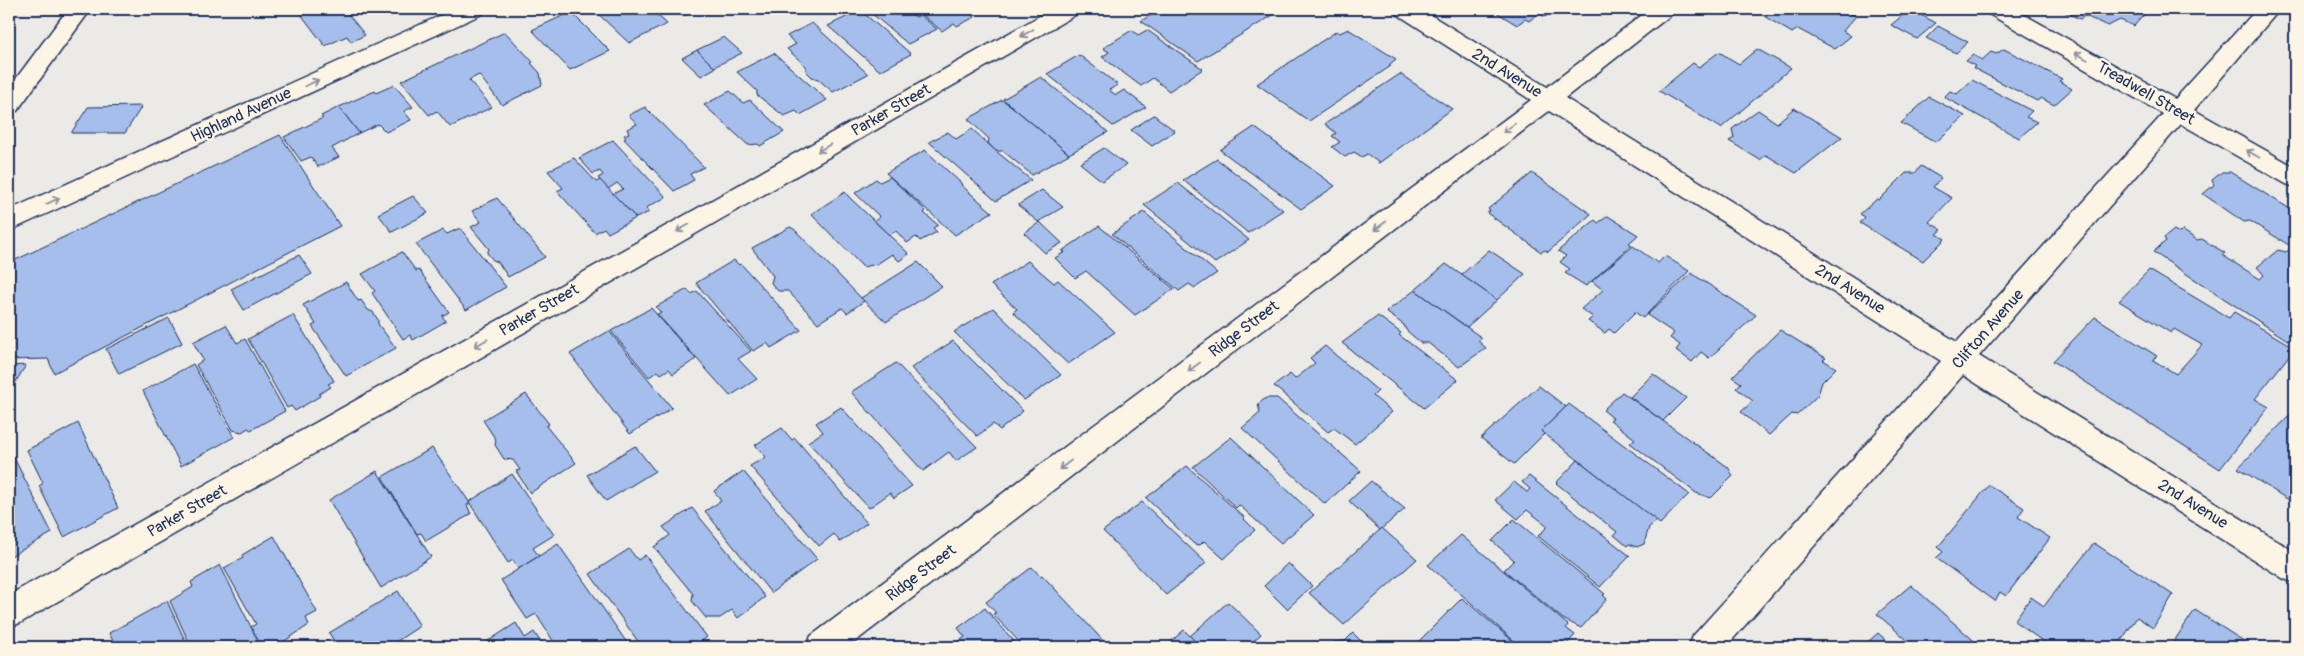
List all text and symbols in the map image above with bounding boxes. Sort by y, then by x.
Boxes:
one-way arrow [1019,28,1034,38]
street label: 2nd Avenue [1468,44,1546,102]
one-way arrow [2074,51,2089,61]
street label: Treadwell Street [2093,57,2199,129]
one-way arrow [304,77,319,87]
street label: Parker Street [848,79,935,141]
street label: Highland Avenue [187,83,295,147]
one-way arrow [1502,123,1516,133]
one-way arrow [818,143,832,153]
one-way arrow [2245,149,2260,159]
one-way arrow [45,196,60,205]
one-way arrow [1374,221,1387,232]
one-way arrow [676,223,691,233]
street label: 2nd Avenue [1811,260,1889,318]
street label: Parker Street [496,279,583,341]
street label: Clifton Avenue [1948,285,2028,373]
street label: Ridge Street [1205,296,1283,362]
one-way arrow [474,339,489,348]
one-way arrow [1188,361,1201,372]
one-way arrow [1059,459,1072,470]
street label: 2nd Avenue [2154,475,2232,533]
street label: Parker Street [144,480,231,542]
street label: Ridge Street [882,540,960,606]

